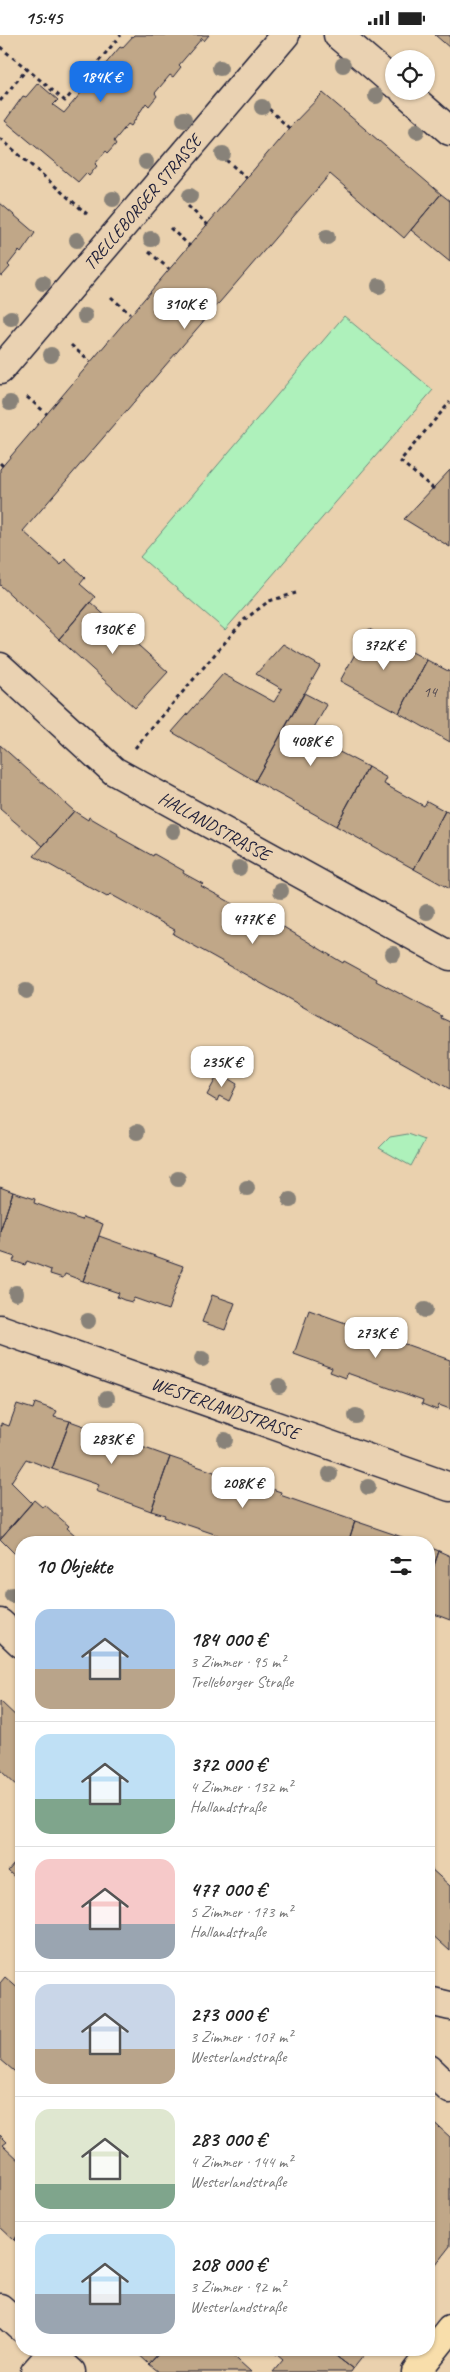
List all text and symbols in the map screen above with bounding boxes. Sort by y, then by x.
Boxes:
text: 15:45 [25,6,62,30]
map controls [385,50,435,100]
button: locate [385,50,435,100]
pin: 184K € [60,61,142,103]
text: 184K € [81,67,121,87]
street label: TRELLEBORGER STRASSE [79,129,208,275]
pin: 310K € [144,287,226,330]
text: 310K € [165,294,205,314]
pin: 130K € [72,613,154,655]
text: 130K € [93,619,133,639]
pin: 372K € [343,629,425,671]
text: 372K € [364,635,404,655]
house number: 14 [423,683,438,702]
pin: 408K € [270,725,352,767]
text: 408K € [291,731,331,751]
street label: HALLANDSTRASSE [155,787,276,867]
pin: 477K € [212,903,294,945]
text: 477K € [233,909,273,929]
pin: 235K € [181,1045,263,1088]
text: 235K € [202,1052,242,1072]
pin: 273K € [335,1317,417,1359]
text: 273K € [356,1323,396,1343]
street label: WESTERLANDSTRASSE [149,1372,304,1445]
pin: 283K € [71,1423,153,1465]
text: 283K € [92,1429,132,1449]
pin: 208K € [202,1467,284,1509]
text: 208K € [223,1473,263,1493]
icon: filters [387,1552,415,1580]
text: 10 Objekte [35,1553,112,1579]
text: 184 000 € [190,1626,266,1652]
icon: home [75,1629,135,1689]
text: 3 Zimmer · 95 m² [190,1652,285,1672]
text: Trelleborger Straße [190,1672,293,1692]
text: 372 000 € [190,1751,266,1777]
icon: home [75,1754,135,1814]
text: 4 Zimmer · 132 m² [190,1777,292,1797]
text: Hallandstraße [190,1797,266,1817]
text: 477 000 € [190,1876,266,1902]
icon: home [75,1879,135,1939]
text: 5 Zimmer · 173 m² [190,1902,292,1922]
text: Hallandstraße [190,1922,266,1942]
text: 273 000 € [190,2001,266,2027]
icon: home [75,2004,135,2064]
text: 3 Zimmer · 107 m² [190,2027,292,2047]
text: Westerlandstraße [190,2047,286,2067]
text: 283 000 € [190,2126,266,2152]
icon: home [75,2129,135,2189]
text: 4 Zimmer · 144 m² [190,2152,292,2172]
text: Westerlandstraße [190,2172,286,2192]
text: 208 000 € [190,2251,266,2277]
icon: home [75,2254,135,2314]
text: 3 Zimmer · 92 m² [190,2277,285,2297]
text: Westerlandstraße [190,2297,286,2317]

